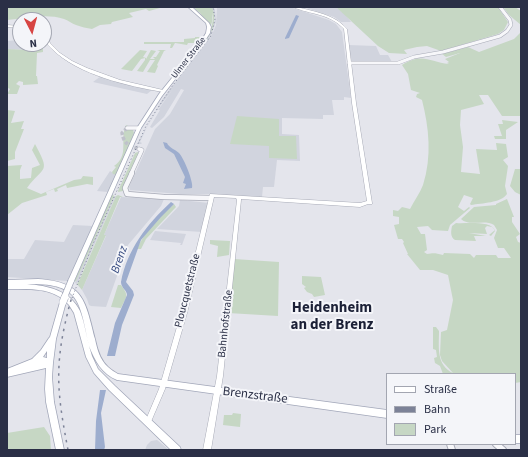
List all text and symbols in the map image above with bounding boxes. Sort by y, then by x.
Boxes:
north arrow [12,12,52,52]
street label: Ulmer Straße [169,35,209,81]
text: N [29,36,38,51]
water label: Brenz [109,245,131,275]
street label: Ploucquetstraße [172,253,204,329]
street label: Bahnhofstraße [216,289,236,359]
district label: Heidenheim an der Brenz [291,300,373,335]
legend [386,373,516,445]
text: Straße [424,381,457,398]
street label: Brenzstraße [222,384,288,408]
text: Bahn [424,401,450,418]
text: Park [424,421,446,438]

